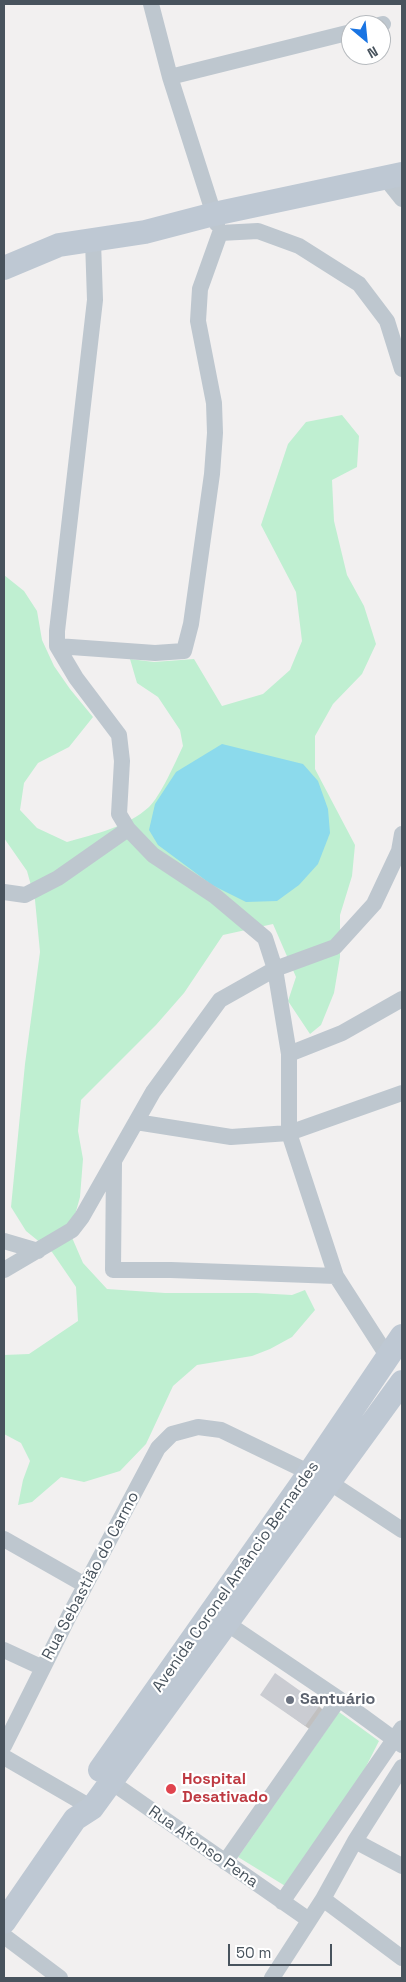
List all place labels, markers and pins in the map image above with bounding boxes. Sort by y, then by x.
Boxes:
place label: Santuário [300,1690,375,1710]
marker: Santuário [284,1694,296,1706]
place label: Hospital Desativado [182,1770,268,1808]
marker: Hospital Desativado [164,1782,178,1796]

